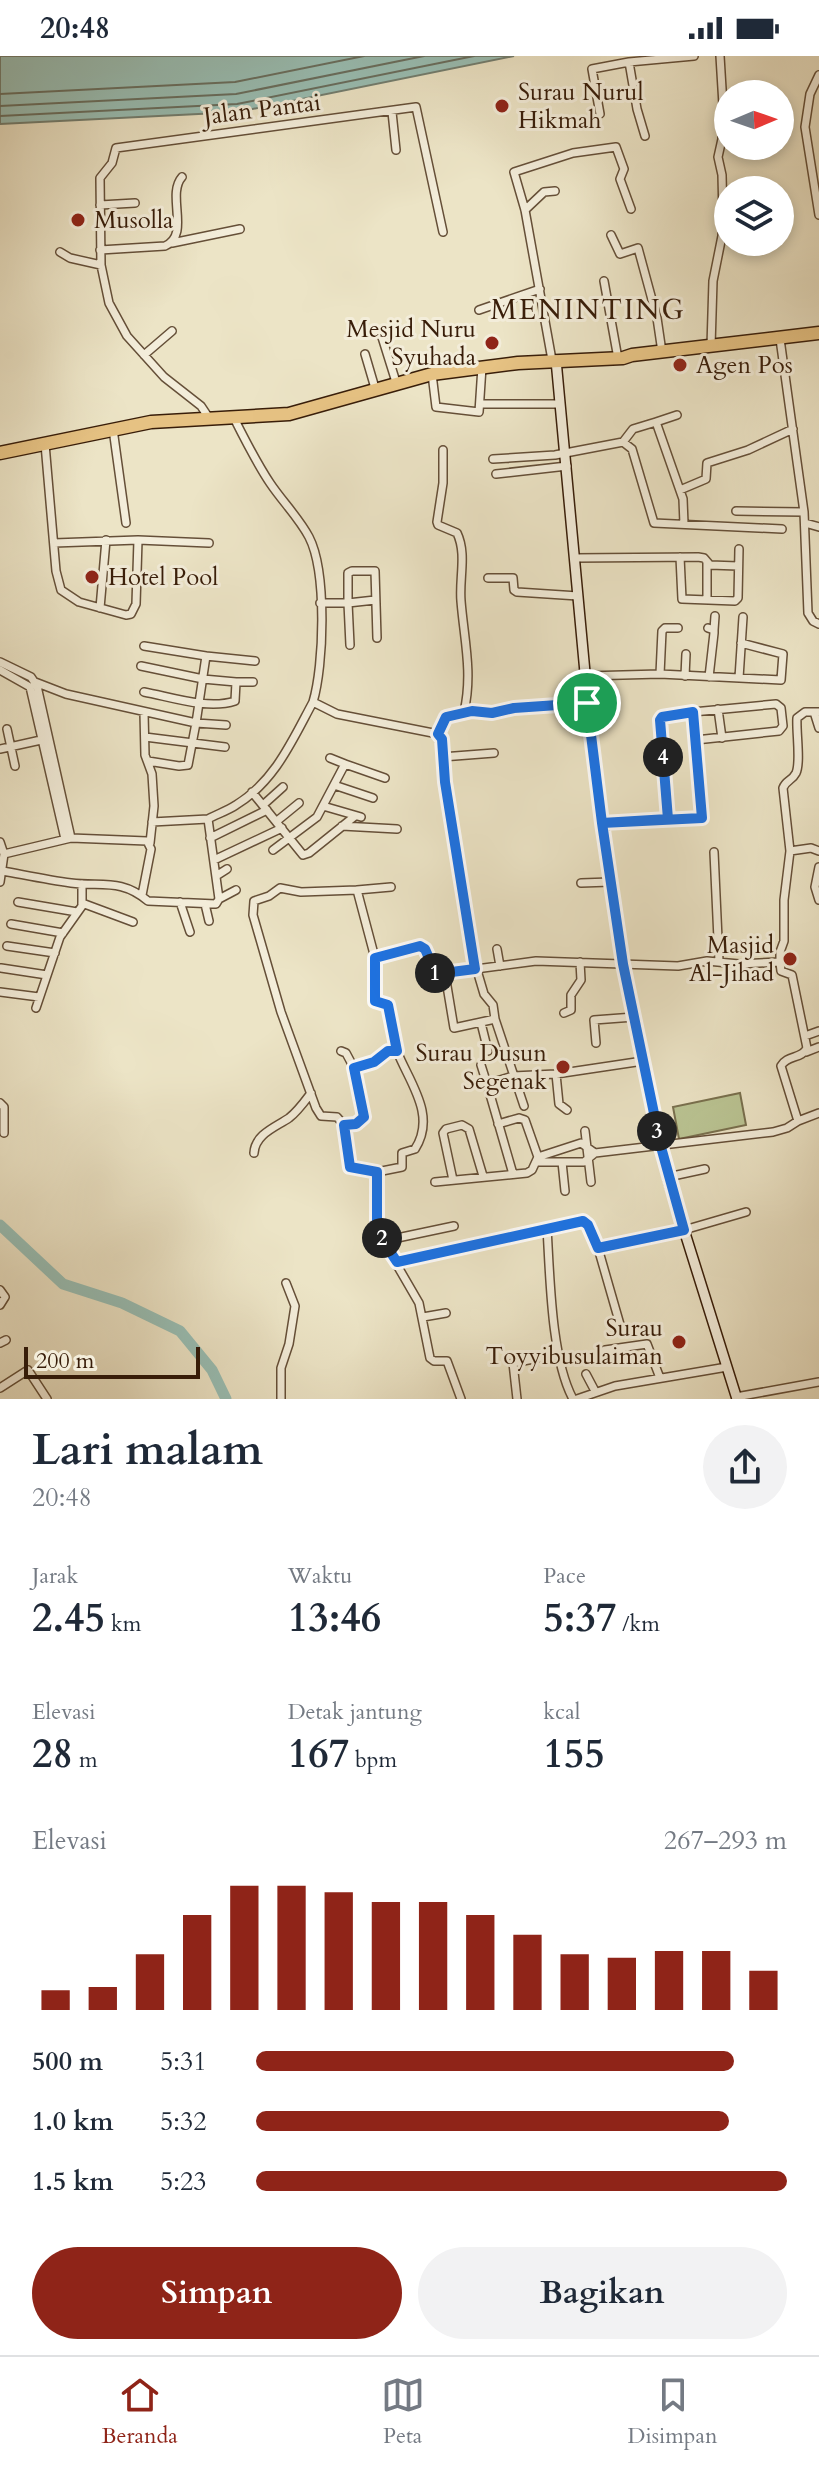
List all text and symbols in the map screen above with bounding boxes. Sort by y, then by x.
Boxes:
text: 20:48 [40,8,110,49]
place label: Surau Nurul Hikmah [518,76,644,137]
north arrow [714,80,794,160]
map controls [714,80,794,256]
street label: Jalan Pantai [199,86,323,133]
marker: Surau Nurul Hikmah [493,97,511,115]
button: layers [714,176,794,256]
place label: Musolla [94,204,174,237]
marker: Musolla [69,211,87,229]
district label: MENINTING [490,291,686,329]
place label: Mesjid Nuru Syuhada [346,313,477,374]
marker: Mesjid Nuru Syuhada [483,334,501,352]
place label: Agen Pos [696,349,793,382]
marker: Agen Pos [671,356,689,374]
place label: Hotel Pool [108,561,218,594]
marker: Hotel Pool [83,568,101,586]
pin [553,669,621,737]
icon: arrive [565,681,609,725]
pin: 4 [643,737,683,777]
text: 4 [657,742,669,772]
place label: Masjid Al-Jihad [689,929,774,990]
marker: Masjid Al-Jihad [781,950,799,968]
pin: 1 [415,953,455,993]
text: 1 [429,958,441,988]
place label: Surau Dusun Segenak [416,1037,547,1098]
marker: Surau Dusun Segenak [554,1058,572,1076]
pin: 3 [637,1111,677,1151]
text: 3 [651,1116,663,1146]
pin: 2 [362,1218,402,1258]
text: 2 [376,1223,388,1253]
place label: Surau Toyyibusulaiman [486,1312,663,1373]
marker: Surau Toyyibusulaiman [670,1333,688,1351]
scale bar [24,1343,200,1379]
text: 200 m [36,1346,94,1376]
text: Lari malam [32,1420,263,1480]
button: share [703,1425,787,1509]
text: 20:48 [32,1480,92,1515]
text: Jarak [32,1561,78,1591]
text: Waktu [288,1561,352,1591]
text: Pace [543,1561,586,1591]
text: 2.45 [32,1591,105,1646]
text: 13:46 [288,1591,381,1646]
text: 5:37 [543,1591,616,1646]
text: km [105,1609,141,1639]
text: /km [616,1609,660,1639]
text: Elevasi [32,1697,95,1727]
text: Detak jantung [288,1697,422,1727]
text: kcal [543,1697,580,1727]
text: 28 [32,1727,73,1782]
text: 167 [288,1727,349,1782]
text: 155 [543,1727,605,1782]
text: m [73,1745,98,1775]
text: bpm [349,1745,397,1775]
text: Elevasi [32,1823,107,1858]
text: 267–293 m [664,1823,787,1858]
text: 500 m [32,2044,103,2079]
text: 5:31 [160,2044,207,2079]
text: 1.0 km [32,2104,113,2139]
text: 5:32 [160,2104,207,2139]
text: 1.5 km [32,2164,113,2199]
text: 5:23 [160,2164,207,2199]
button: Simpan [32,2247,402,2339]
button: Bagikan [418,2247,787,2339]
tab: Beranda [101,2373,178,2451]
tab: Peta [381,2373,425,2451]
tab: Disimpan [628,2373,718,2451]

